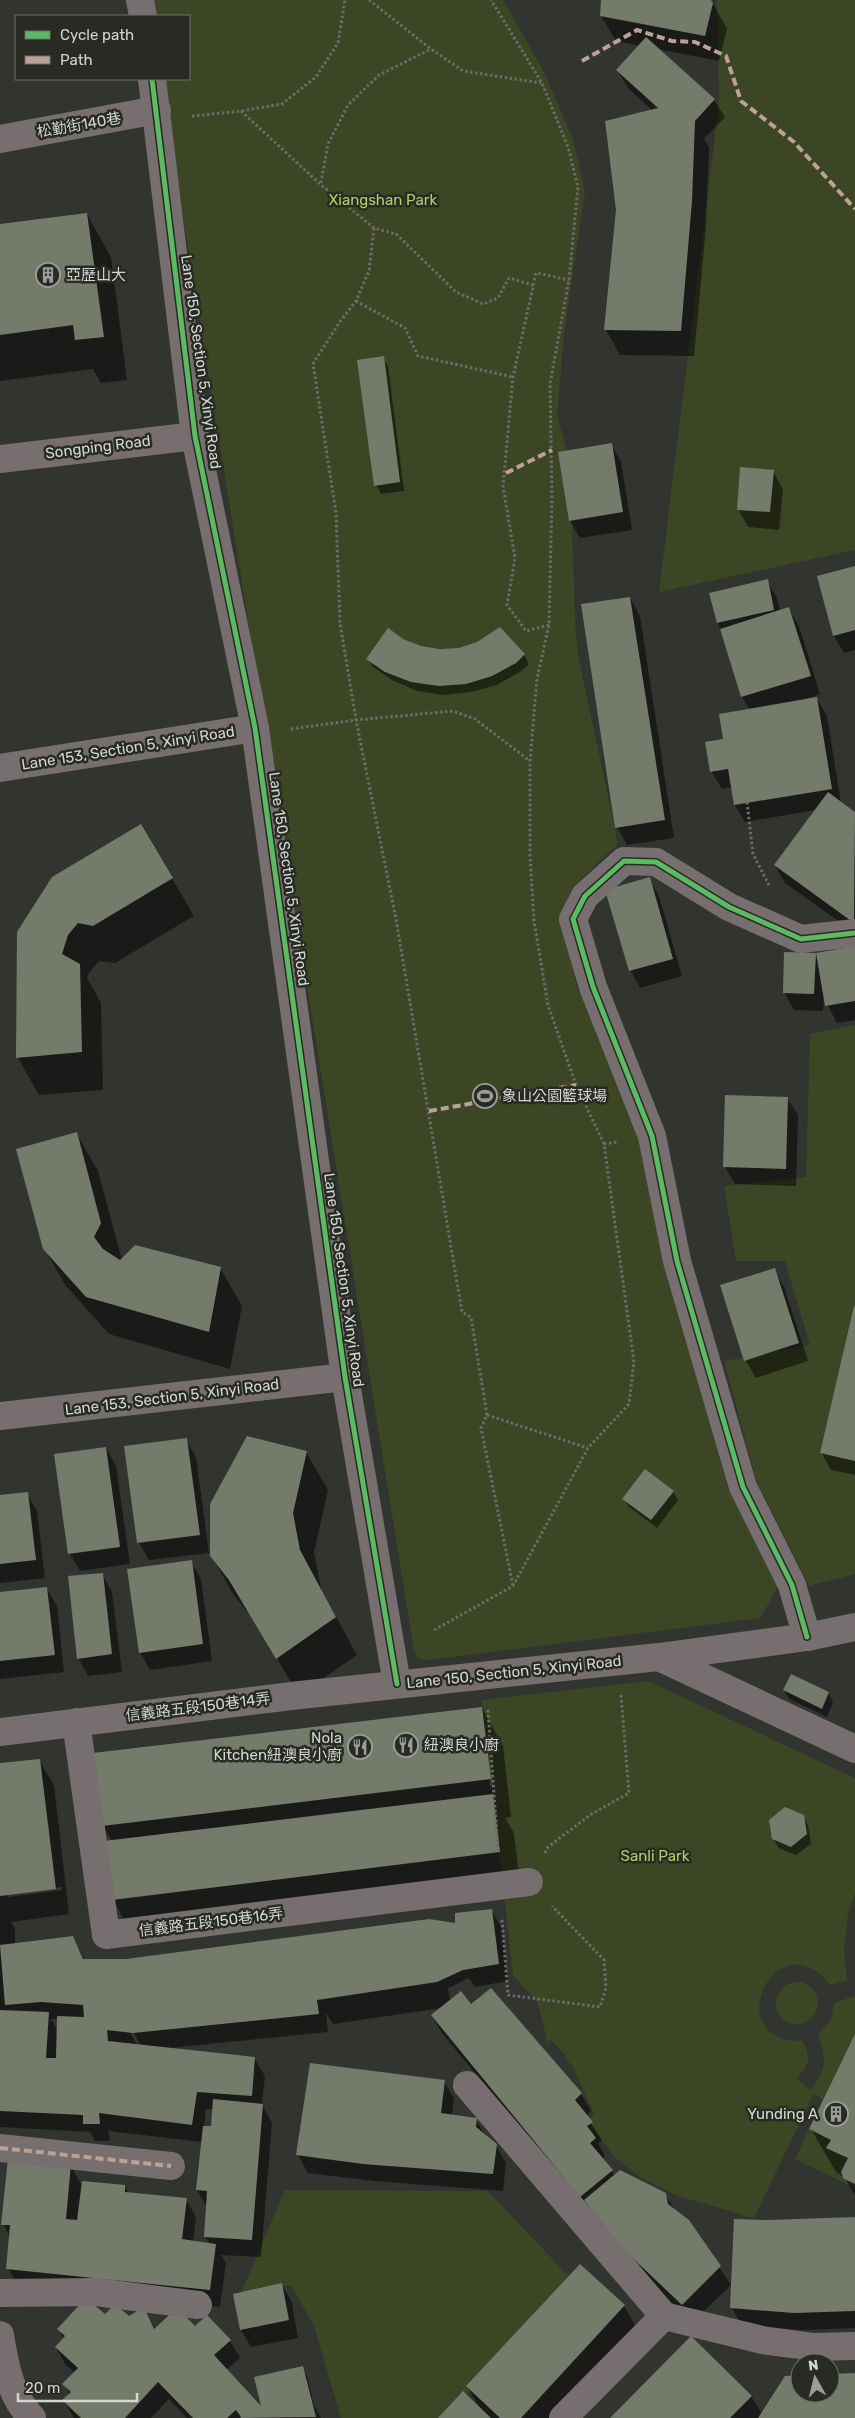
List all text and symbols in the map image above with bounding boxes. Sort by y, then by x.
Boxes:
legend [15,15,190,80]
text: Cycle path [60,26,134,44]
text: Path [60,51,93,69]
street label: 松勤街140巷 [35,109,123,141]
park label: Xiangshan Park [329,191,437,209]
street label: Lane 150, Section 5, Xinyi Road [177,254,225,470]
building icon: 亞歷山大 [35,262,61,288]
place label: 亞歷山大 [66,266,126,284]
street label: Songping Road [44,432,152,462]
street label: Lane 153, Section 5, Xinyi Road [20,722,236,774]
street label: Lane 150, Section 5, Xinyi Road [265,771,313,987]
sports icon: 象山公園籃球場 [472,1083,498,1109]
place label: 象山公園籃球場 [502,1087,607,1105]
street label: Lane 150, Section 5, Xinyi Road [320,1172,368,1388]
street label: Lane 153, Section 5, Xinyi Road [64,1375,280,1419]
street label: Lane 150, Section 5, Xinyi Road [406,1652,622,1692]
street label: 信義路五段150巷14弄 [125,1689,271,1725]
place label: Nola Kitchen紐澳良小廚 [214,1729,342,1764]
restaurant icon: 紐澳良小廚 [393,1732,419,1758]
restaurant icon: Nola Kitchen紐澳良小廚 [347,1734,373,1760]
place label: 紐澳良小廚 [424,1736,499,1754]
park label: Sanli Park [621,1847,690,1865]
street label: 信義路五段150巷16弄 [138,1904,284,1940]
building icon: Yunding A [823,2101,849,2127]
place label: Yunding A [747,2105,818,2123]
north arrow [790,2353,840,2403]
text: N [807,2357,819,2375]
scale bar [18,2370,136,2402]
text: 20 m [25,2379,60,2397]

